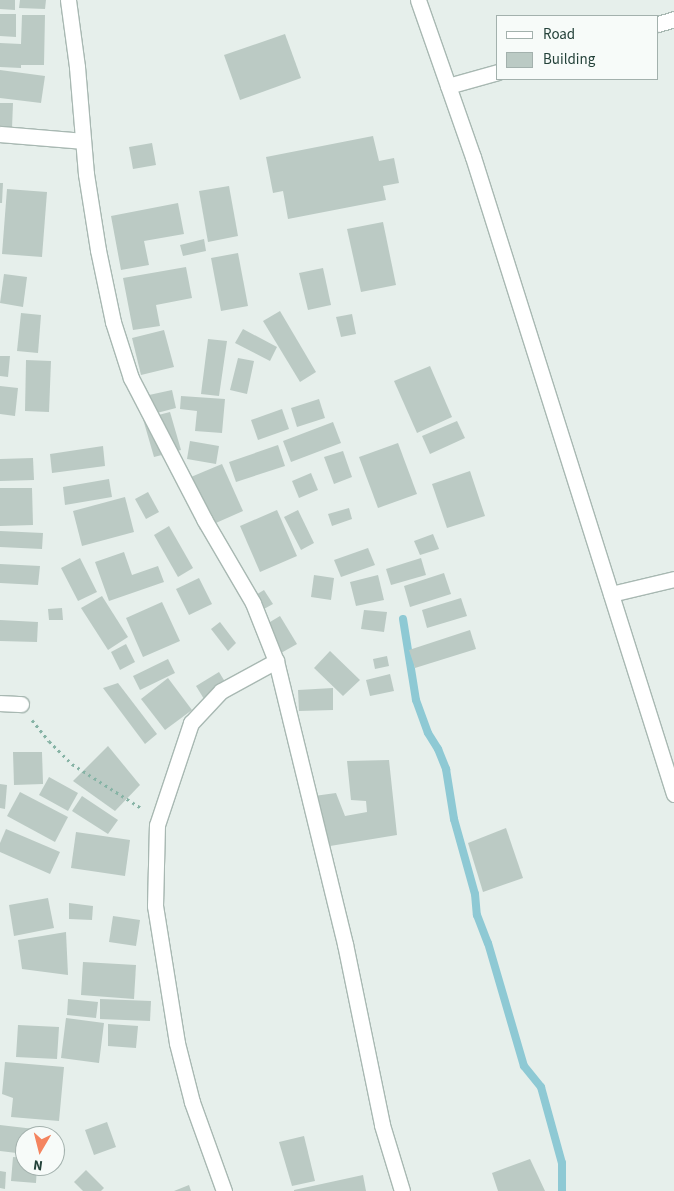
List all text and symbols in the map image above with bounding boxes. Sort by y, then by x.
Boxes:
legend [497,15,659,80]
text: Road [543,24,575,45]
text: Building [543,49,595,70]
north arrow [15,1126,65,1176]
text: N [32,1154,44,1175]

